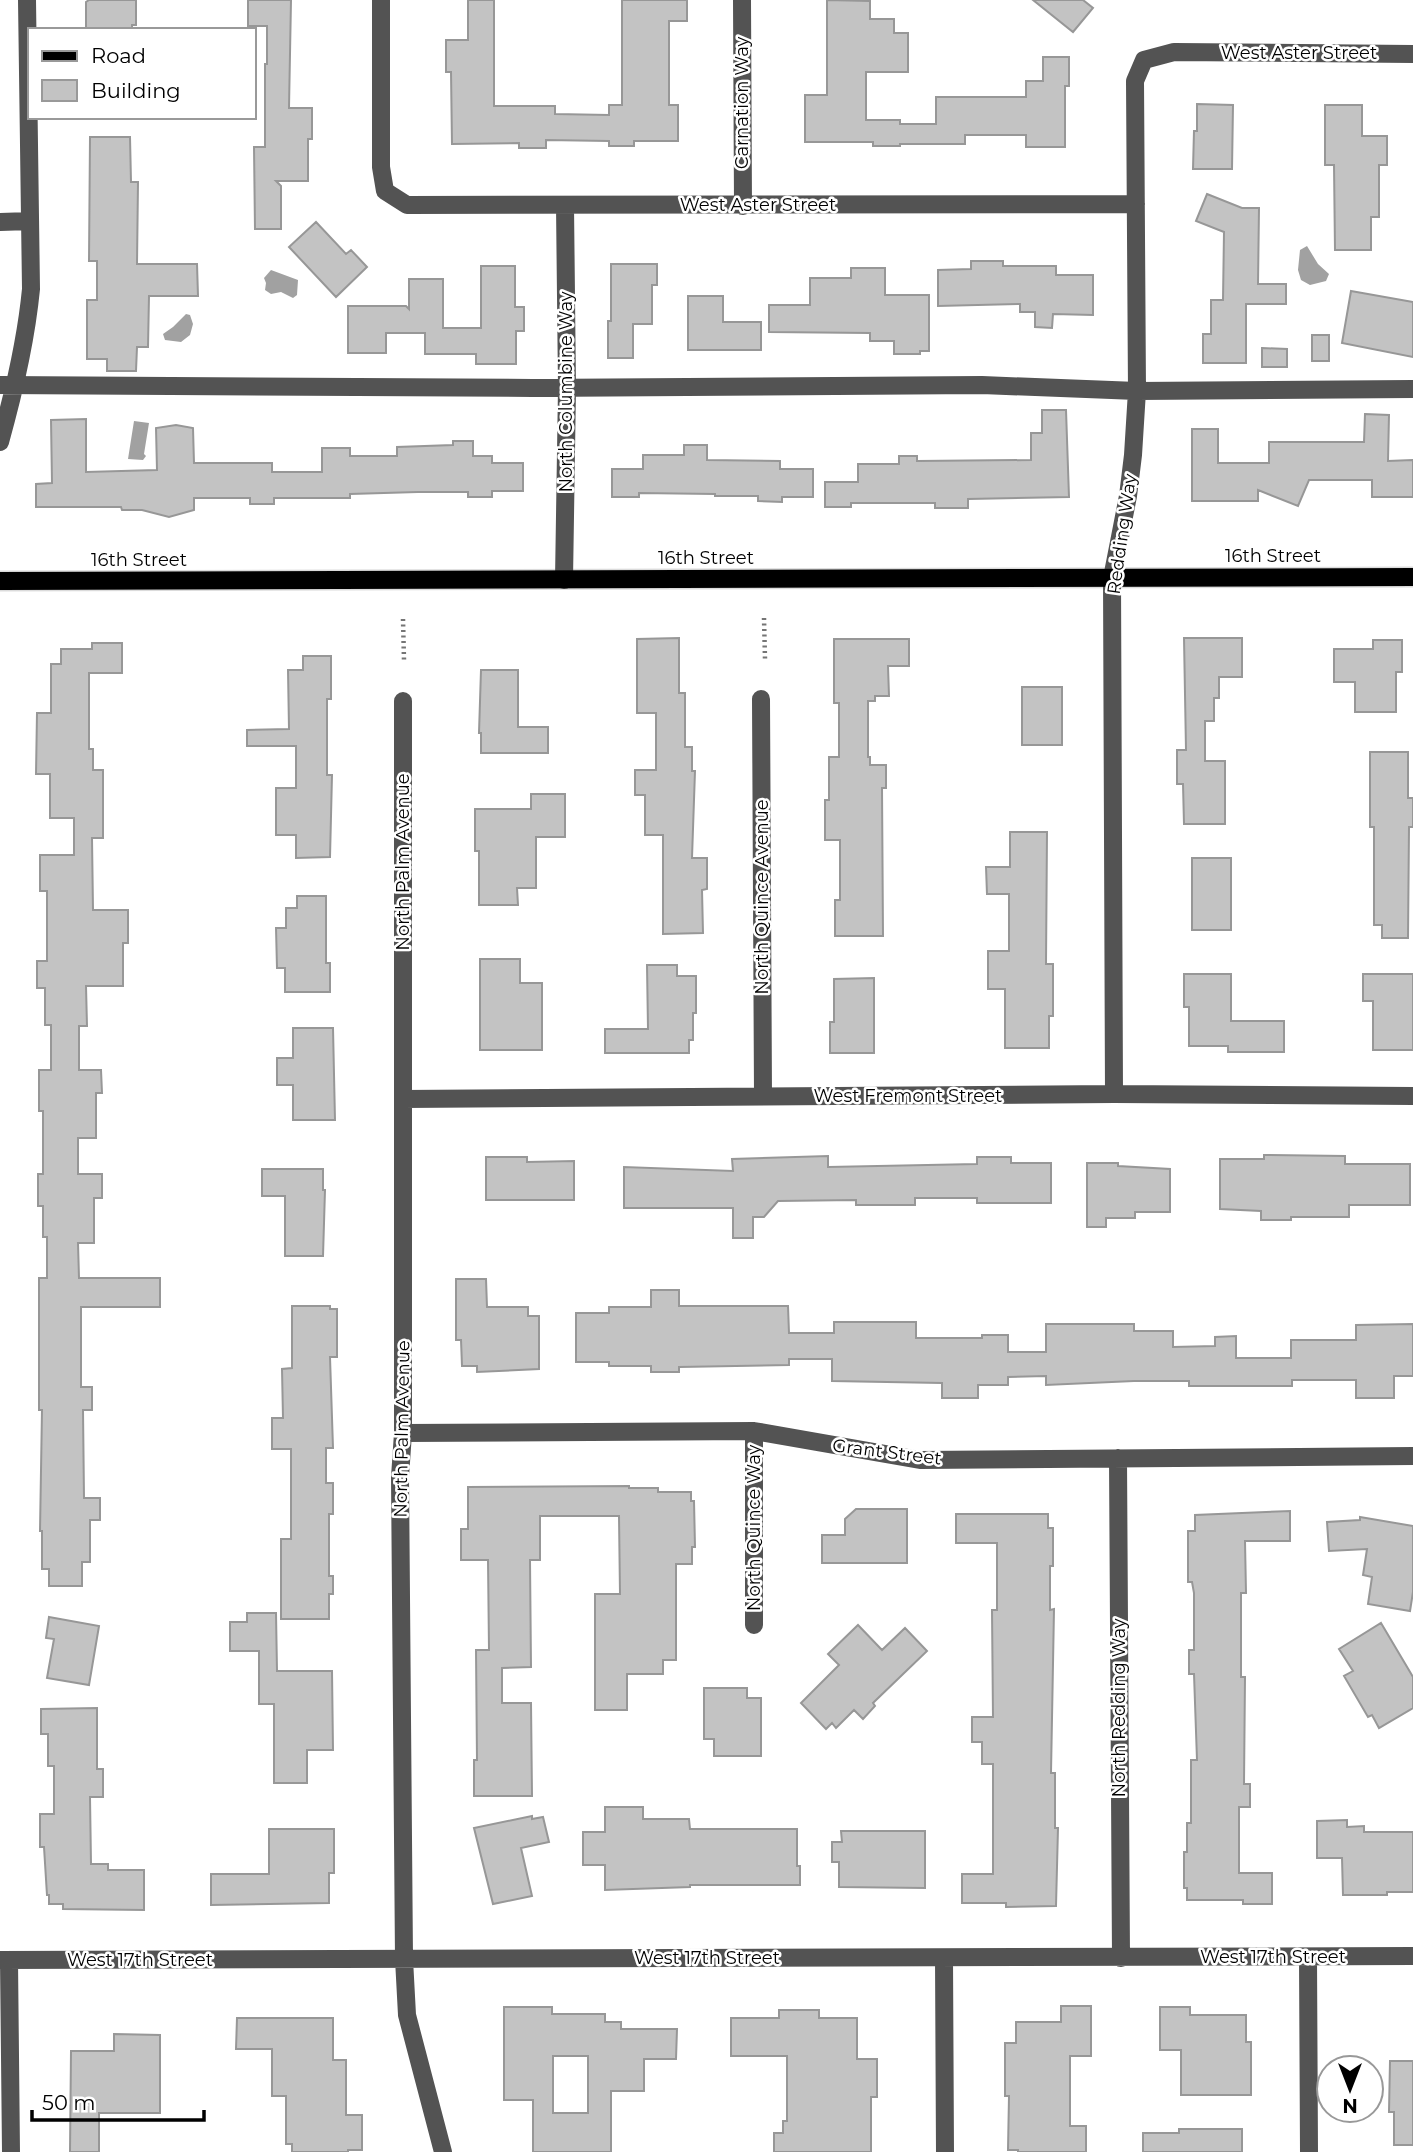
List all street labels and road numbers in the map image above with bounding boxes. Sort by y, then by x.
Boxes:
street label: Carnation Way [731,37,753,169]
street label: West Aster Street [1221,42,1377,64]
street label: West Aster Street [680,194,836,216]
street label: North Columbine Way [555,291,577,493]
street label: Redding Way [1103,472,1141,596]
street label: 16th Street [1225,545,1321,567]
street label: 16th Street [658,547,754,569]
street label: 16th Street [91,549,187,571]
street label: North Palm Avenue [392,773,414,951]
street label: North Quince Avenue [751,799,773,995]
street label: West Fremont Street [814,1085,1002,1107]
street label: North Palm Avenue [389,1340,415,1518]
street label: Grant Street [831,1434,943,1470]
street label: North Quince Way [743,1445,765,1611]
street label: North Redding Way [1108,1618,1130,1798]
street label: West 17th Street [1200,1946,1346,1968]
street label: West 17th Street [634,1947,780,1969]
street label: West 17th Street [67,1949,213,1971]

